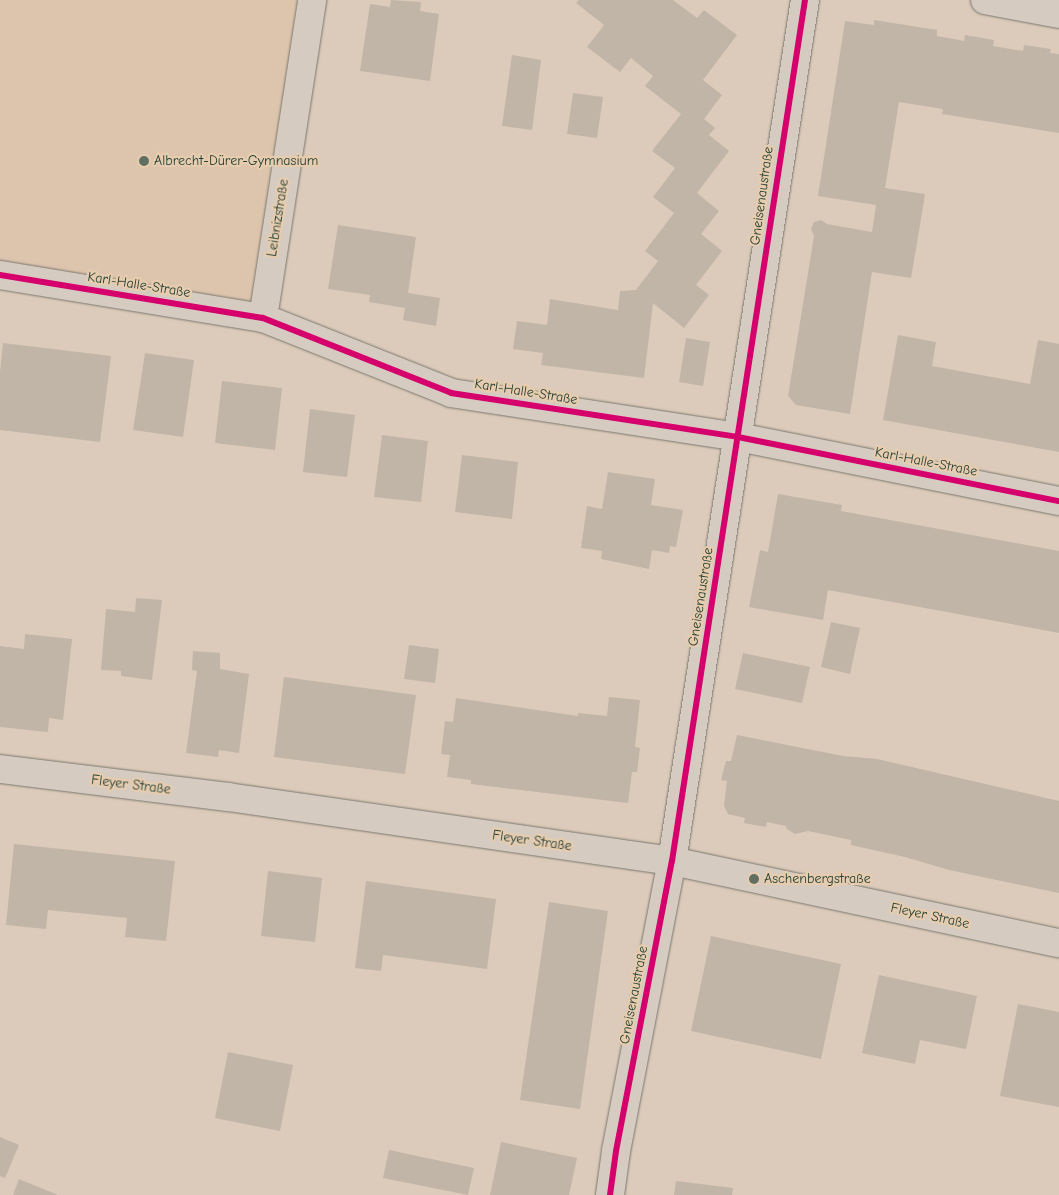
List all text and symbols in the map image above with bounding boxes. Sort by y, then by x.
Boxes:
street label: Gneisenaustraße [747,146,777,246]
place label: Albrecht-Dürer-Gymnasium [154,153,318,169]
marker: Albrecht-Dürer-Gymnasium [138,155,150,167]
street label: Leibnizstraße [264,178,292,258]
street label: Karl-Halle-Straße [86,269,192,301]
street label: Karl-Halle-Straße [473,376,579,408]
street label: Karl-Halle-Straße [873,444,979,480]
street label: Gneisenaustraße [685,547,717,647]
street label: Fleyer Straße [90,772,172,798]
street label: Fleyer Straße [491,827,573,855]
place label: Aschenbergstraße [764,871,871,887]
marker: Aschenbergstraße [748,873,760,885]
street label: Fleyer Straße [889,899,971,933]
street label: Gneisenaustraße [616,945,652,1045]

